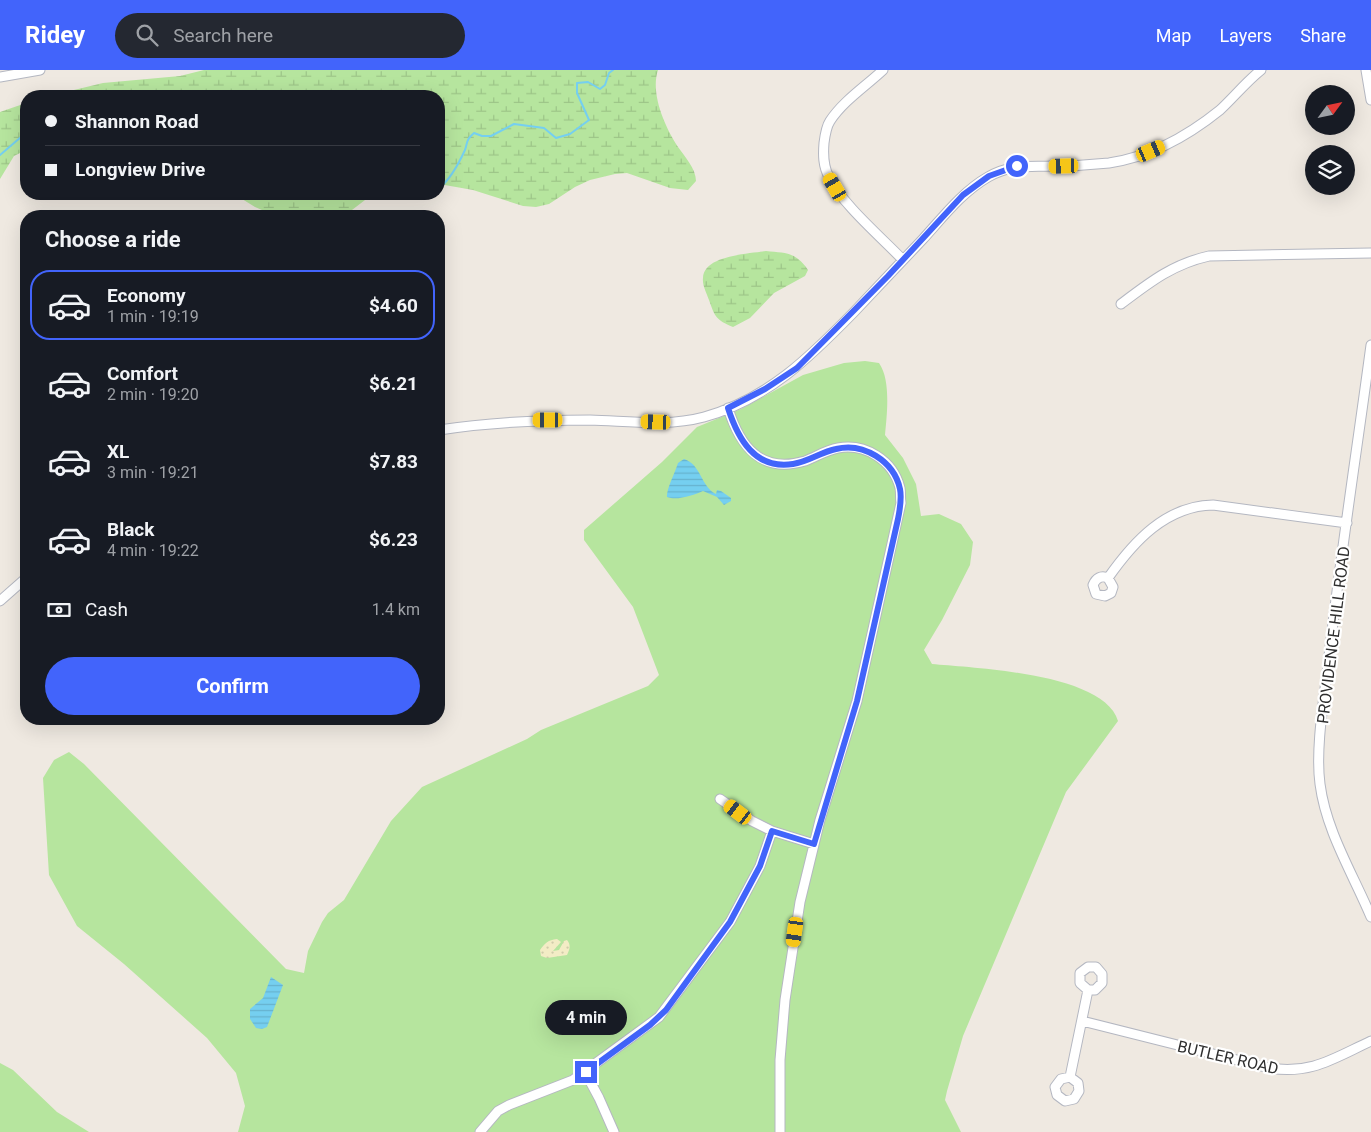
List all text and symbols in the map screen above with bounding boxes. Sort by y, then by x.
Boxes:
search box [115,13,465,58]
text: Ridey [25,21,85,49]
icon: search [133,21,161,49]
text: Search here [173,24,273,47]
text: Map [1156,25,1191,46]
text: Layers [1219,25,1272,46]
text: Share [1300,25,1346,46]
north arrow [1305,85,1355,135]
map controls [1305,85,1355,195]
text: Shannon Road [75,110,199,133]
car [1134,138,1167,164]
button: layers [1305,145,1355,195]
route start [1006,155,1028,177]
text: Longview Drive [75,158,205,181]
car [1048,158,1079,174]
car [821,170,848,204]
text: Choose a ride [45,227,181,252]
icon: car [47,283,92,328]
text: Economy [107,284,186,307]
text: $4.60 [369,294,418,317]
text: 1 min · 19:19 [107,307,199,326]
icon: car [47,361,92,406]
text: Comfort [107,362,178,385]
text: $6.21 [369,372,418,395]
text: 2 min · 19:20 [107,385,199,404]
car [533,413,563,428]
car [640,414,671,430]
icon: car [47,439,92,484]
text: XL [107,440,129,463]
text: $7.83 [369,450,418,473]
text: 3 min · 19:21 [107,463,199,482]
icon: car [47,517,92,562]
text: Black [107,518,154,541]
text: $6.23 [369,528,418,551]
text: 4 min · 19:22 [107,541,199,560]
street label: PROVIDENCE HILL ROAD [1313,545,1354,725]
icon: cash [45,596,73,624]
text: Cash [85,598,128,621]
text: 1.4 km [372,600,420,619]
button: Confirm [45,657,420,715]
car [721,797,754,827]
car [785,916,804,948]
callout: 4 min [545,1000,627,1034]
text: 4 min [566,1008,606,1027]
street label: BUTLER ROAD [1176,1037,1280,1078]
route end [575,1061,597,1083]

